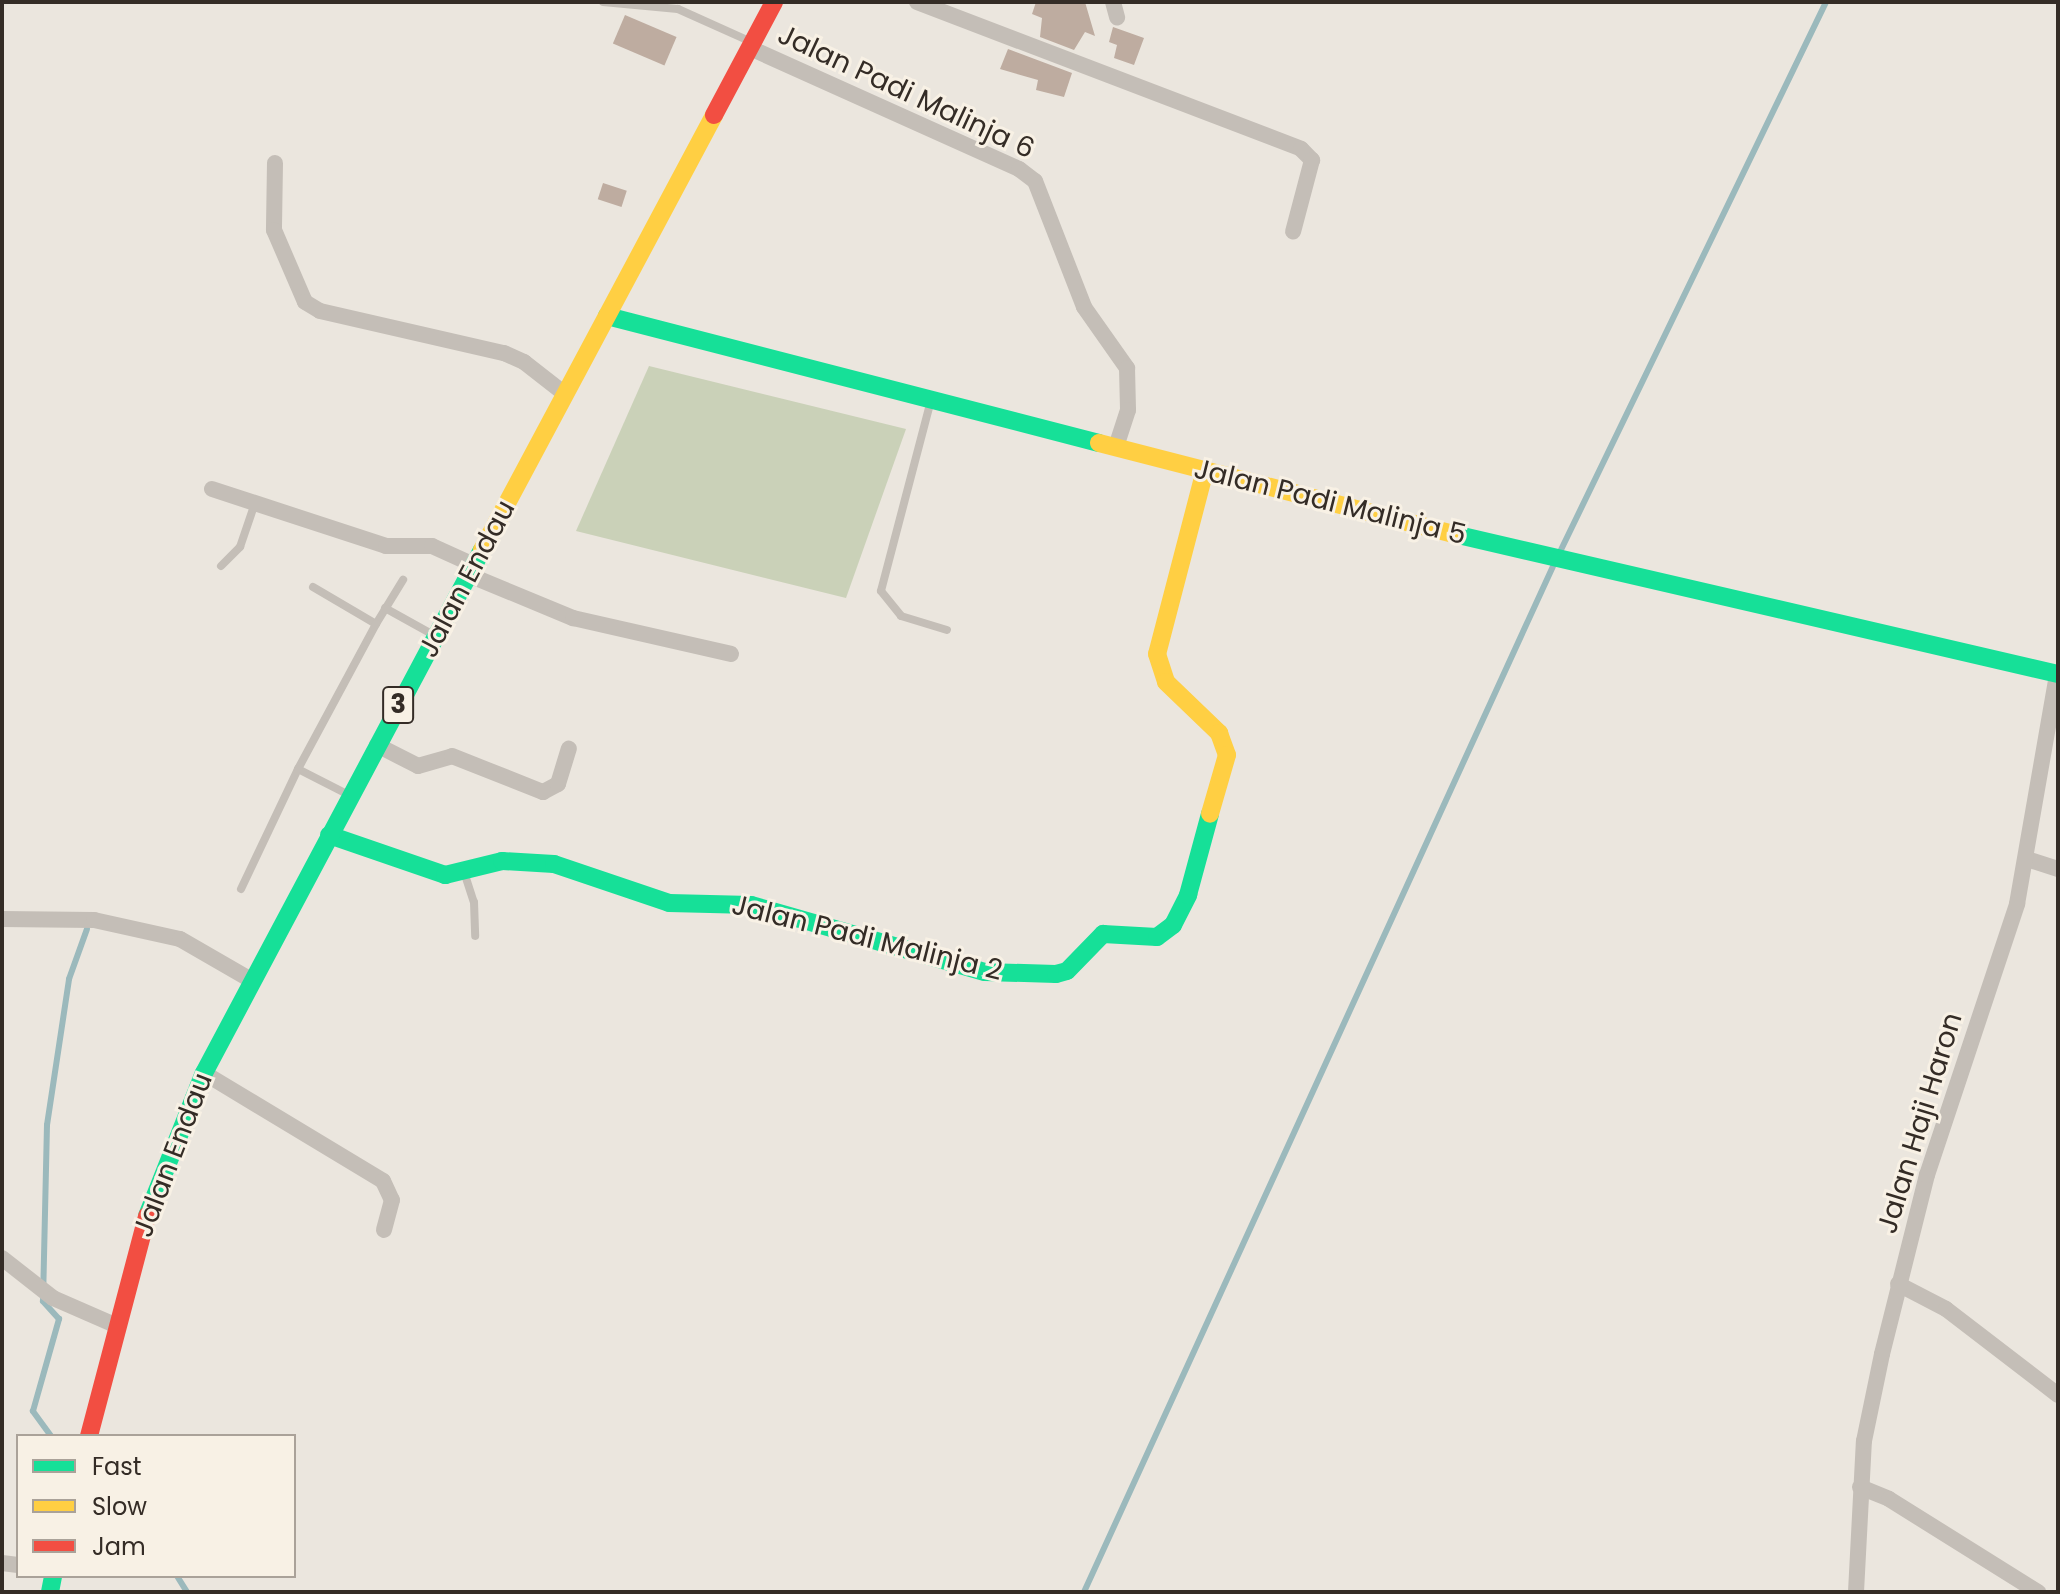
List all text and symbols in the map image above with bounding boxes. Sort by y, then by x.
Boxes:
street label: Jalan Padi Malinja 6 [772,18,1040,166]
street label: Jalan Padi Malinja 5 [1191,452,1469,552]
street label: Jalan Endau [412,495,522,663]
road number: 3 [382,683,414,727]
street label: Jalan Padi Malinja 2 [728,888,1006,988]
street label: Jalan Haji Haron [1870,1009,1970,1237]
street label: Jalan Endau [126,1068,220,1242]
legend [16,1434,296,1578]
text: Fast [92,1450,142,1483]
text: Slow [92,1490,147,1523]
text: Jam [92,1530,146,1563]

